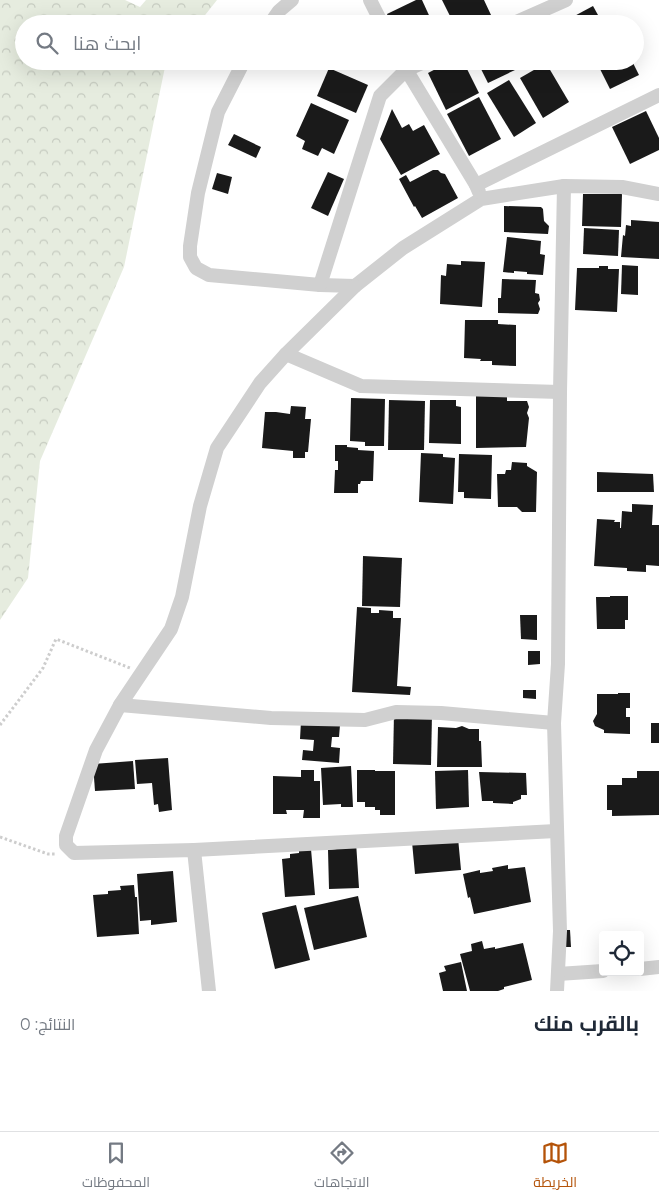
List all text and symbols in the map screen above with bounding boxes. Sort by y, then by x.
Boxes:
search box [15,15,644,70]
icon: search [33,29,61,57]
text: ابحث هنا [73,32,141,55]
map controls [599,931,644,976]
button: locate [599,931,644,976]
text: بالقرب منك [534,1011,639,1036]
text: النتائج: 0 [20,1015,75,1034]
tab: المحفوظات [82,1139,150,1195]
tab: الاتجاهات [314,1139,369,1195]
tab: الخريطة [533,1139,577,1195]

